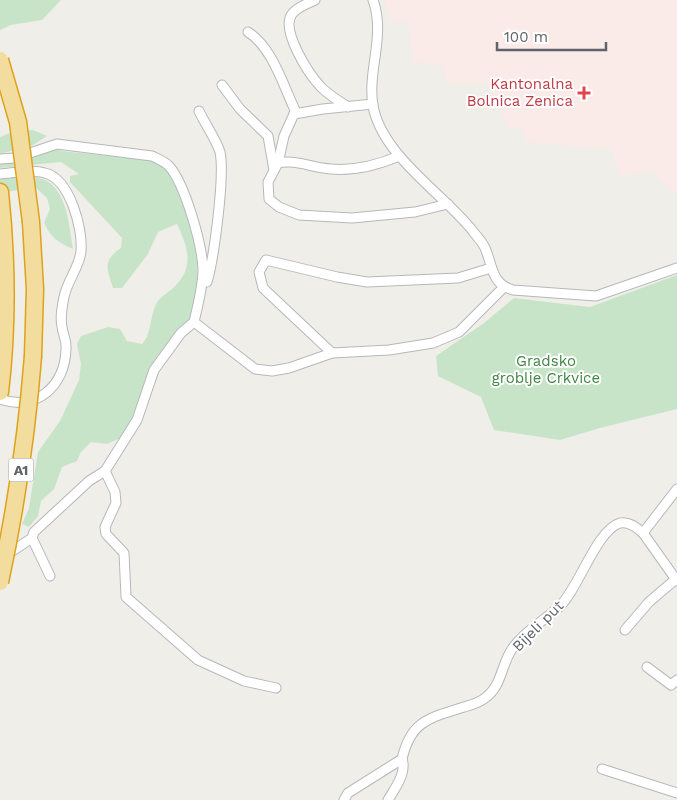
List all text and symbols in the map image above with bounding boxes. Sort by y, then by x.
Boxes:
scale bar [497,20,606,52]
text: 100 m [504,28,548,46]
place label: Kantonalna Bolnica Zenica [467,75,574,110]
marker: Kantonalna Bolnica Zenica [577,86,591,100]
park label: Gradsko groblje Crkvice [492,352,600,387]
road number: A1 [8,458,34,482]
street label: Bijeli put [509,596,568,655]

